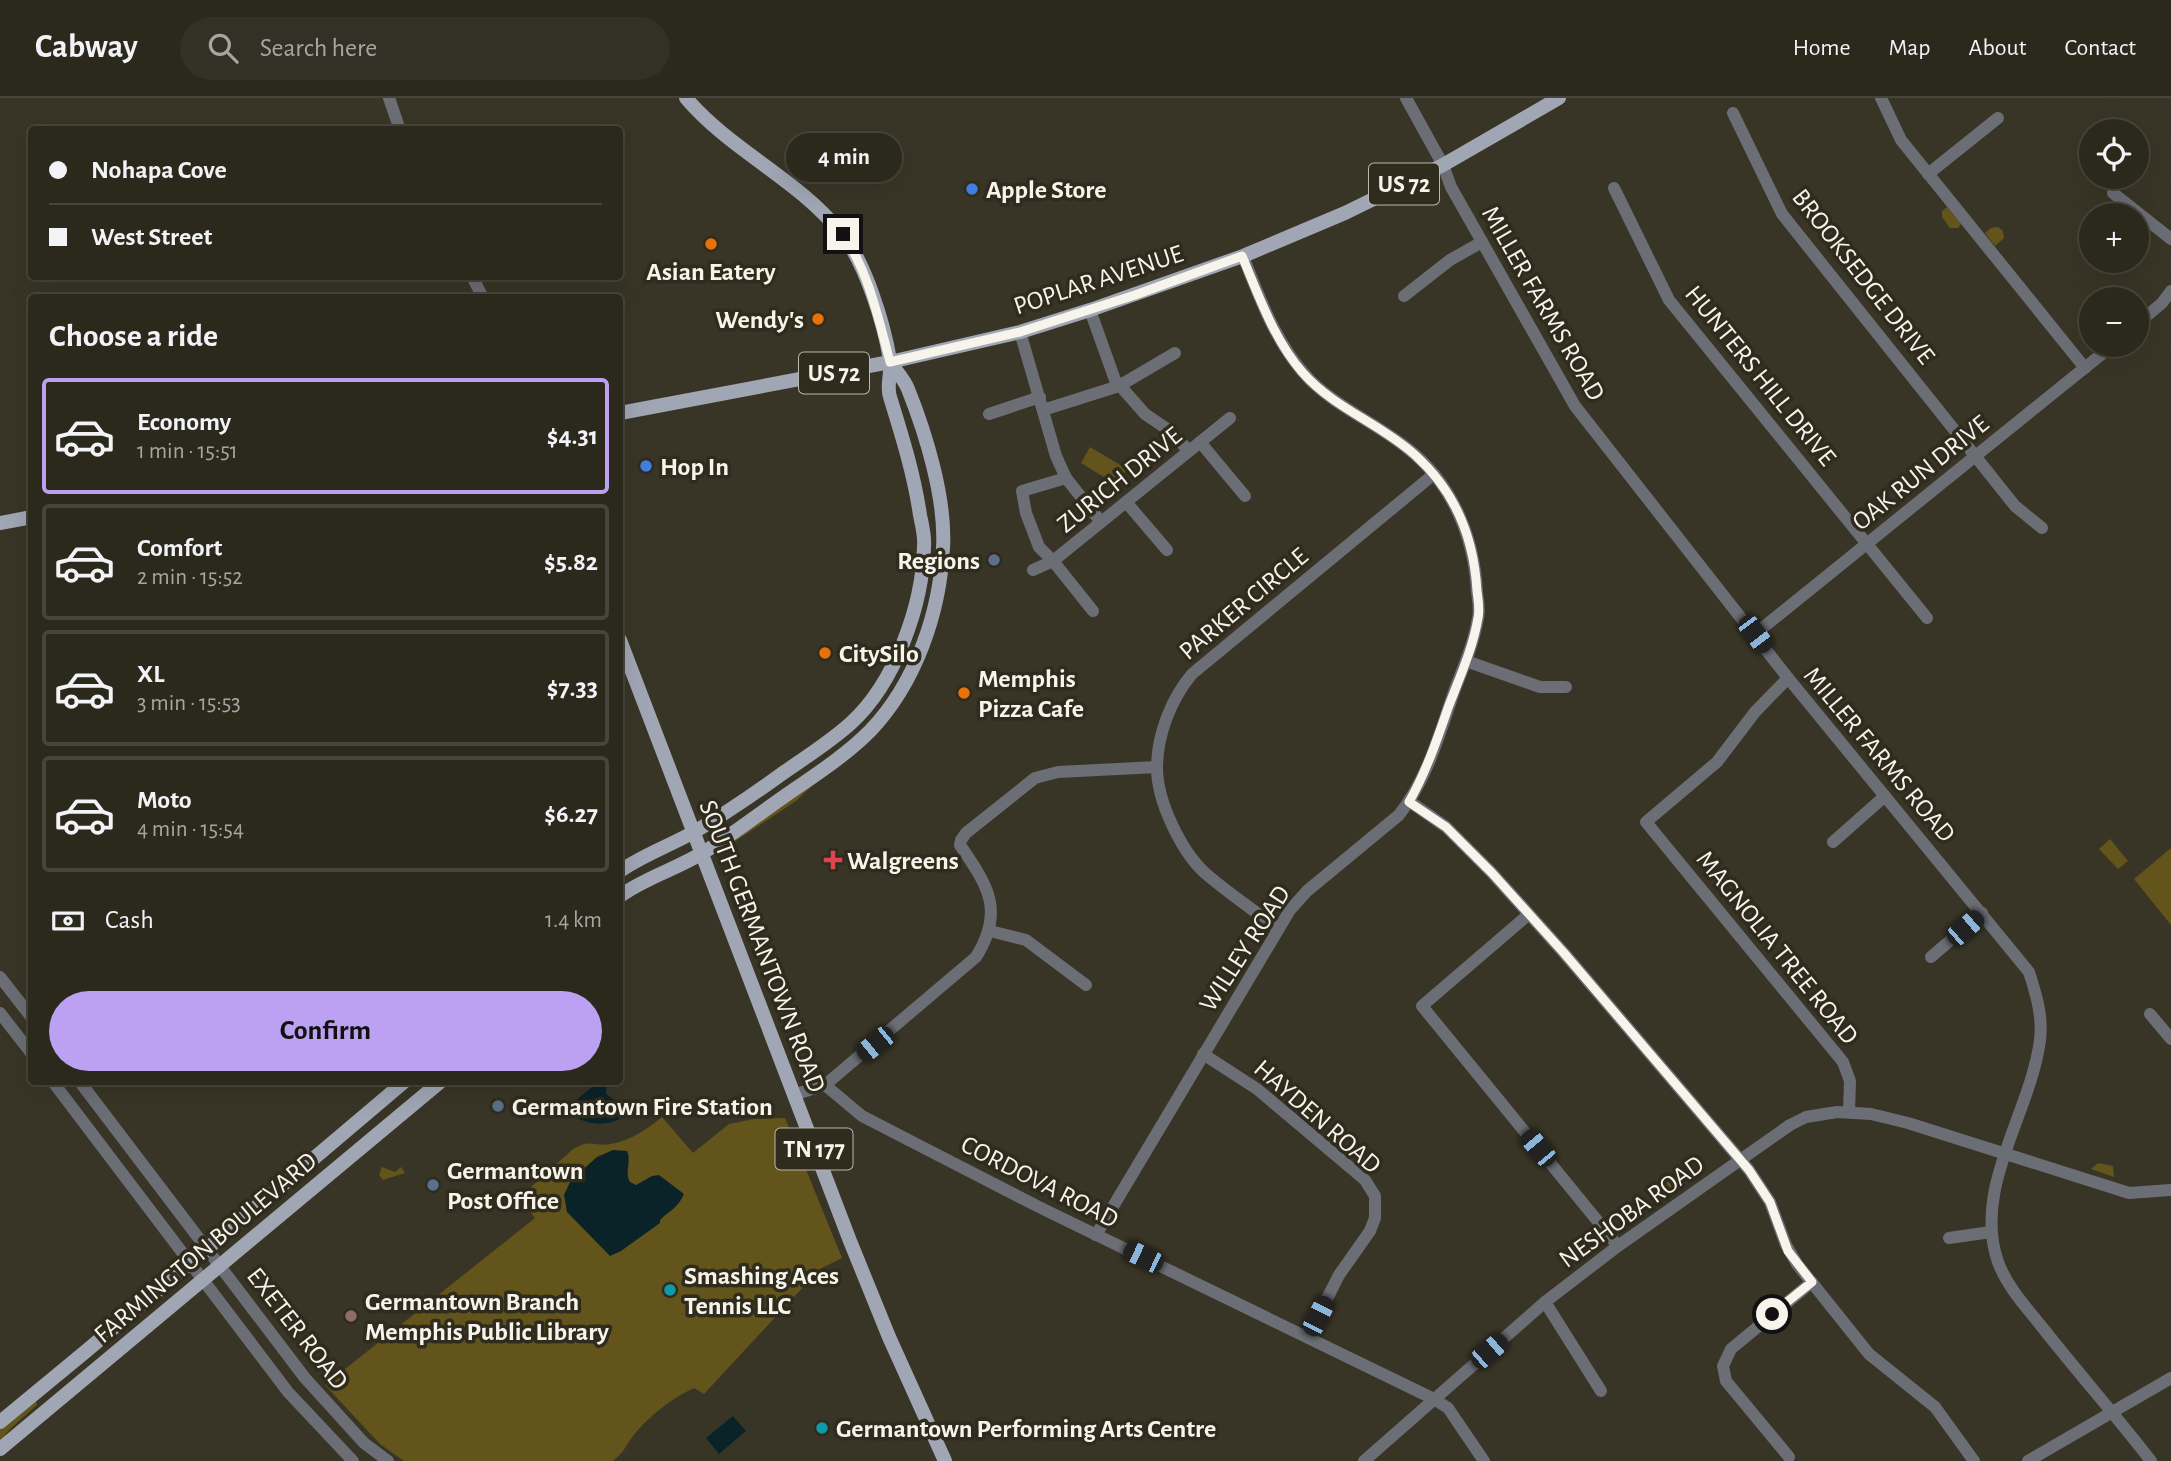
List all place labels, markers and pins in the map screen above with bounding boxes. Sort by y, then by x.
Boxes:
place label: Apple Store [986,177,1107,203]
marker: Apple Store [964,181,980,197]
marker: Asian Eatery [703,236,719,252]
place label: Asian Eatery [646,259,776,285]
place label: Wendy's [715,307,804,333]
marker: Wendy's [810,311,826,327]
place label: Hop In [660,454,729,480]
marker: Hop In [638,458,654,474]
place label: Regions [897,548,980,574]
marker: Regions [986,552,1002,568]
place label: CitySilo [839,641,919,667]
marker: CitySilo [817,645,833,661]
place label: Memphis Pizza Cafe [978,666,1084,722]
marker: Memphis Pizza Cafe [956,685,972,701]
place label: Walgreens [847,848,959,874]
marker: Walgreens [825,852,841,868]
place label: Germantown Fire Station [512,1094,773,1120]
marker: Germantown Fire Station [490,1098,506,1114]
place label: Germantown Post Office [447,1158,584,1214]
marker: Germantown Post Office [425,1177,441,1193]
place label: Smashing Aces Tennis LLC [684,1263,839,1319]
marker: Smashing Aces Tennis LLC [662,1282,678,1298]
place label: Germantown Branch Memphis Public Library [365,1289,609,1345]
marker: Germantown Branch Memphis Public Library [343,1308,359,1324]
place label: Germantown Performing Arts Centre [836,1416,1216,1442]
marker: Germantown Performing Arts Centre [814,1420,830,1436]

